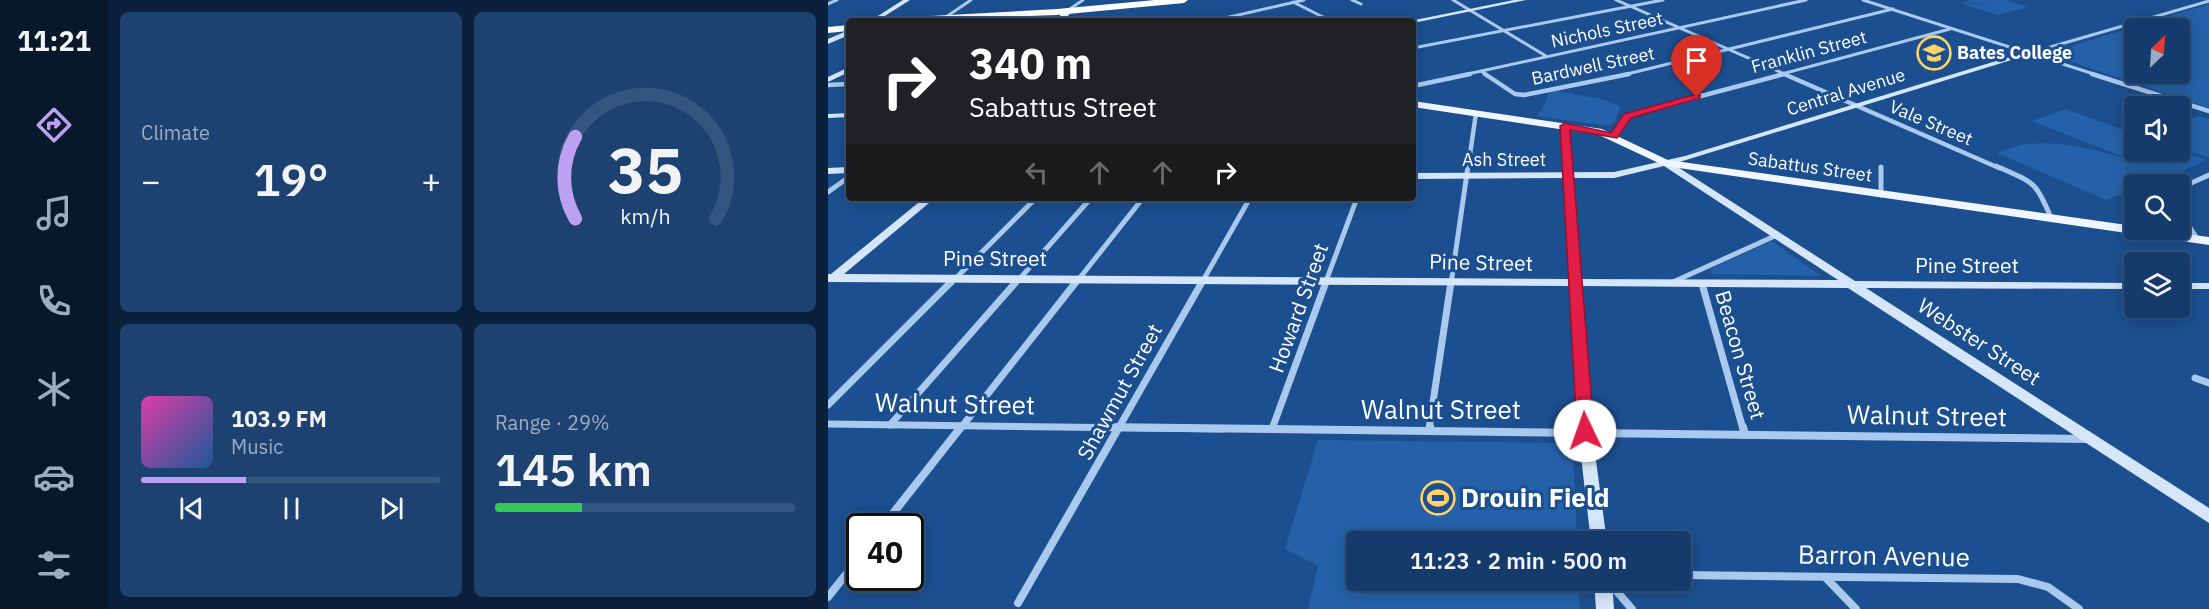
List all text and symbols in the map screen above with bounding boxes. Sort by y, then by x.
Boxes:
street label: Nichols Street [1549,6,1665,53]
north arrow [2124,18,2190,84]
map controls [2124,18,2190,318]
text: 11:21 [17,23,91,58]
street label: Franklin Street [1749,25,1869,78]
pin [1671,35,1722,97]
school or university icon: Bates College [1916,35,1952,71]
text: 340 m [969,36,1092,91]
street label: Bardwell Street [1529,41,1657,90]
place label: Bates College [1957,41,2072,64]
icon: right [870,42,948,120]
icon: arrive [1680,44,1713,77]
street label: Central Avenue [1784,63,1908,121]
text: Sabattus Street [969,89,1157,124]
street label: Vale Street [1886,95,1976,150]
button: sound [2124,96,2190,162]
icon: directions [33,104,75,146]
text: Climate [141,119,210,146]
text: 35 [608,129,682,210]
street label: Sabattus Street [1746,146,1874,187]
street label: Ash Street [1462,148,1546,171]
text: 19° [253,150,329,208]
icon: left [1020,156,1053,189]
icon: ahead [1083,156,1116,189]
icon: ahead [1146,156,1179,189]
icon: right [1209,156,1242,189]
text: − [141,159,161,202]
text: + [421,159,441,202]
button: search [2124,174,2190,240]
icon: music [33,192,75,234]
text: km/h [620,202,670,230]
street label: Howard Street [1262,239,1334,376]
street label: Pine Street [943,244,1047,272]
street label: Pine Street [1429,247,1533,277]
street label: Pine Street [1915,251,2019,279]
button: layers [2124,252,2190,318]
icon: phone [33,280,75,322]
street label: Beacon Street [1709,287,1773,423]
street label: Webster Street [1913,291,2046,391]
street label: Shawmut Street [1070,318,1168,465]
icon: climate [33,368,75,410]
street label: Walnut Street [875,385,1035,421]
street label: Walnut Street [1361,392,1521,426]
street label: Walnut Street [1847,397,2007,433]
position arrow [1553,399,1617,463]
text: 103.9 FM [231,404,327,433]
text: Range · 29% [495,409,610,436]
text: Music [231,433,283,460]
text: 145 km [495,440,652,498]
icon: car [33,456,75,498]
sports icon: Drouin Field [1420,480,1456,516]
place label: Drouin Field [1461,480,1610,514]
icon: previous [175,492,208,525]
icon: pause [275,492,308,525]
icon: next [375,492,408,525]
speed limit sign: 40 [846,513,924,591]
street label: Barron Avenue [1798,537,1970,573]
icon: filters [33,544,75,586]
text: 11:23 · 2 min · 500 m [1410,546,1627,575]

